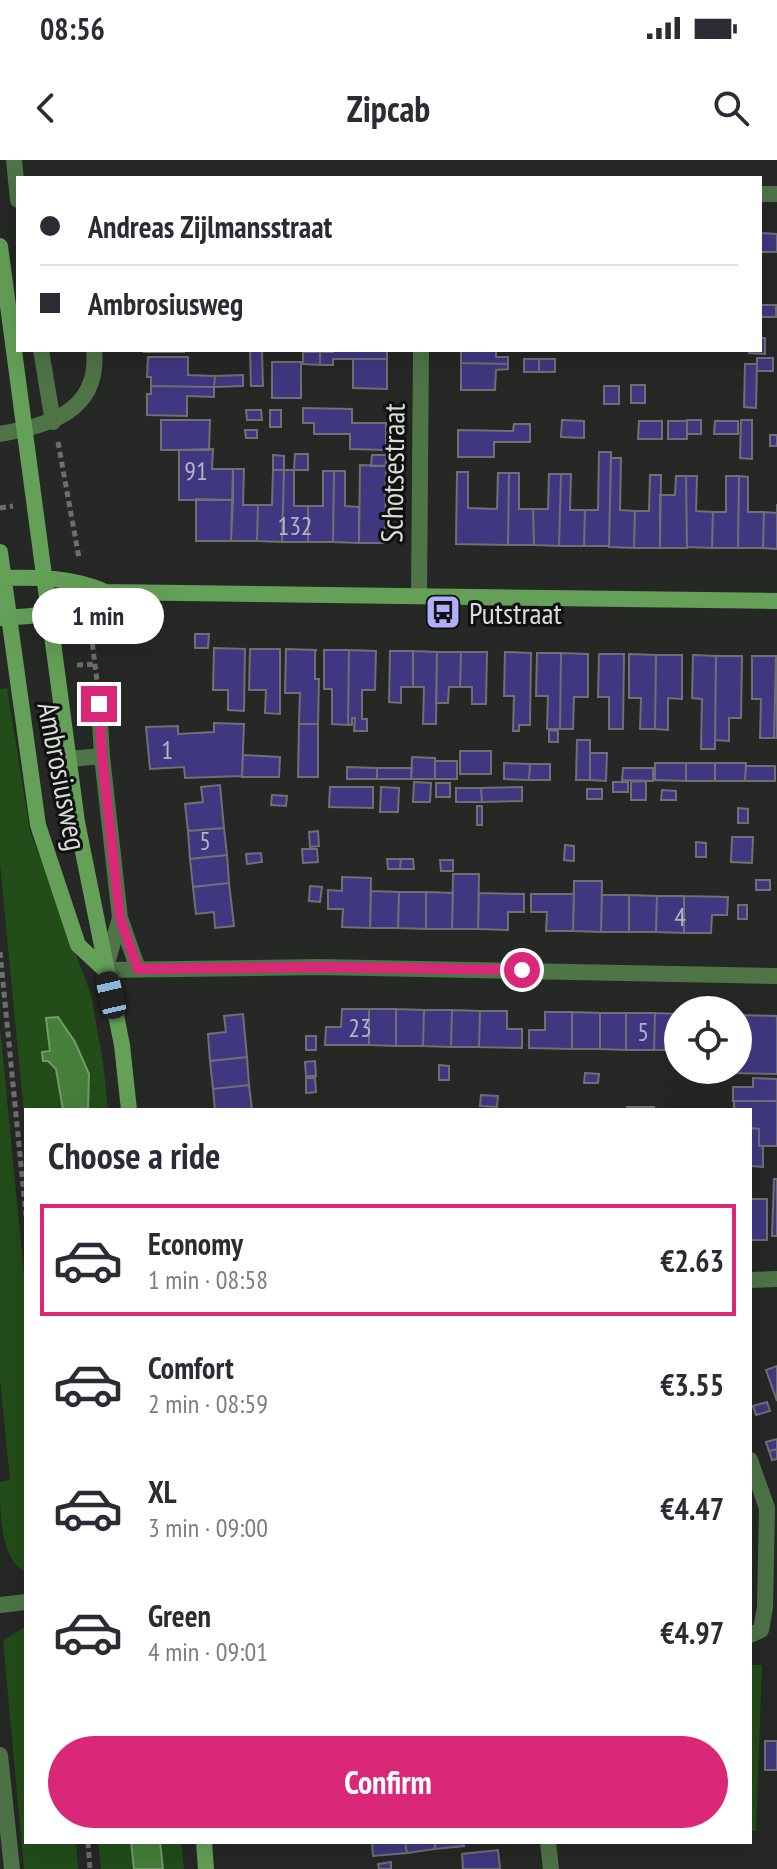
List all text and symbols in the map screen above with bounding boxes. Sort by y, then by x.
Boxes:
text: 08:56 [40,9,105,48]
text: Zipcab [347,85,430,132]
icon: back [24,86,68,130]
icon: search [709,86,753,130]
text: Andreas Zijlmansstraat [88,207,332,246]
text: Ambrosiusweg [88,284,243,323]
street label: Schotsestraat [371,402,413,543]
house number: 91 [184,454,208,487]
house number: 132 [277,509,313,542]
callout: 1 min [33,588,165,644]
bus stop icon: Putstraat [424,593,462,631]
place label: Putstraat [469,593,563,632]
text: 1 min [72,599,124,632]
route end [81,686,117,722]
street label: Ambrosiusweg [30,699,96,853]
house number: 1 [161,733,173,766]
house number: 5 [199,824,211,857]
house number: 4 [674,900,686,933]
route start [504,952,540,988]
car [94,969,128,1021]
map controls [664,996,752,1084]
button: locate [664,996,752,1084]
house number: 23 [348,1011,372,1044]
house number: 5 [637,1015,649,1048]
text: Choose a ride [48,1132,220,1179]
icon: car [52,1224,124,1296]
text: Economy [148,1224,243,1263]
text: €2.63 [660,1241,724,1280]
text: 1 min · 08:58 [148,1263,268,1296]
icon: car [52,1348,124,1420]
text: Comfort [148,1348,234,1387]
text: €3.55 [660,1365,724,1404]
text: 2 min · 08:59 [148,1387,268,1420]
icon: car [52,1472,124,1544]
text: XL [148,1472,177,1511]
text: €4.47 [660,1489,724,1528]
text: 3 min · 09:00 [148,1511,268,1544]
icon: car [52,1596,124,1668]
text: Green [148,1596,211,1635]
text: €4.97 [660,1613,724,1652]
text: 4 min · 09:01 [148,1635,268,1668]
button: Confirm [48,1736,728,1828]

